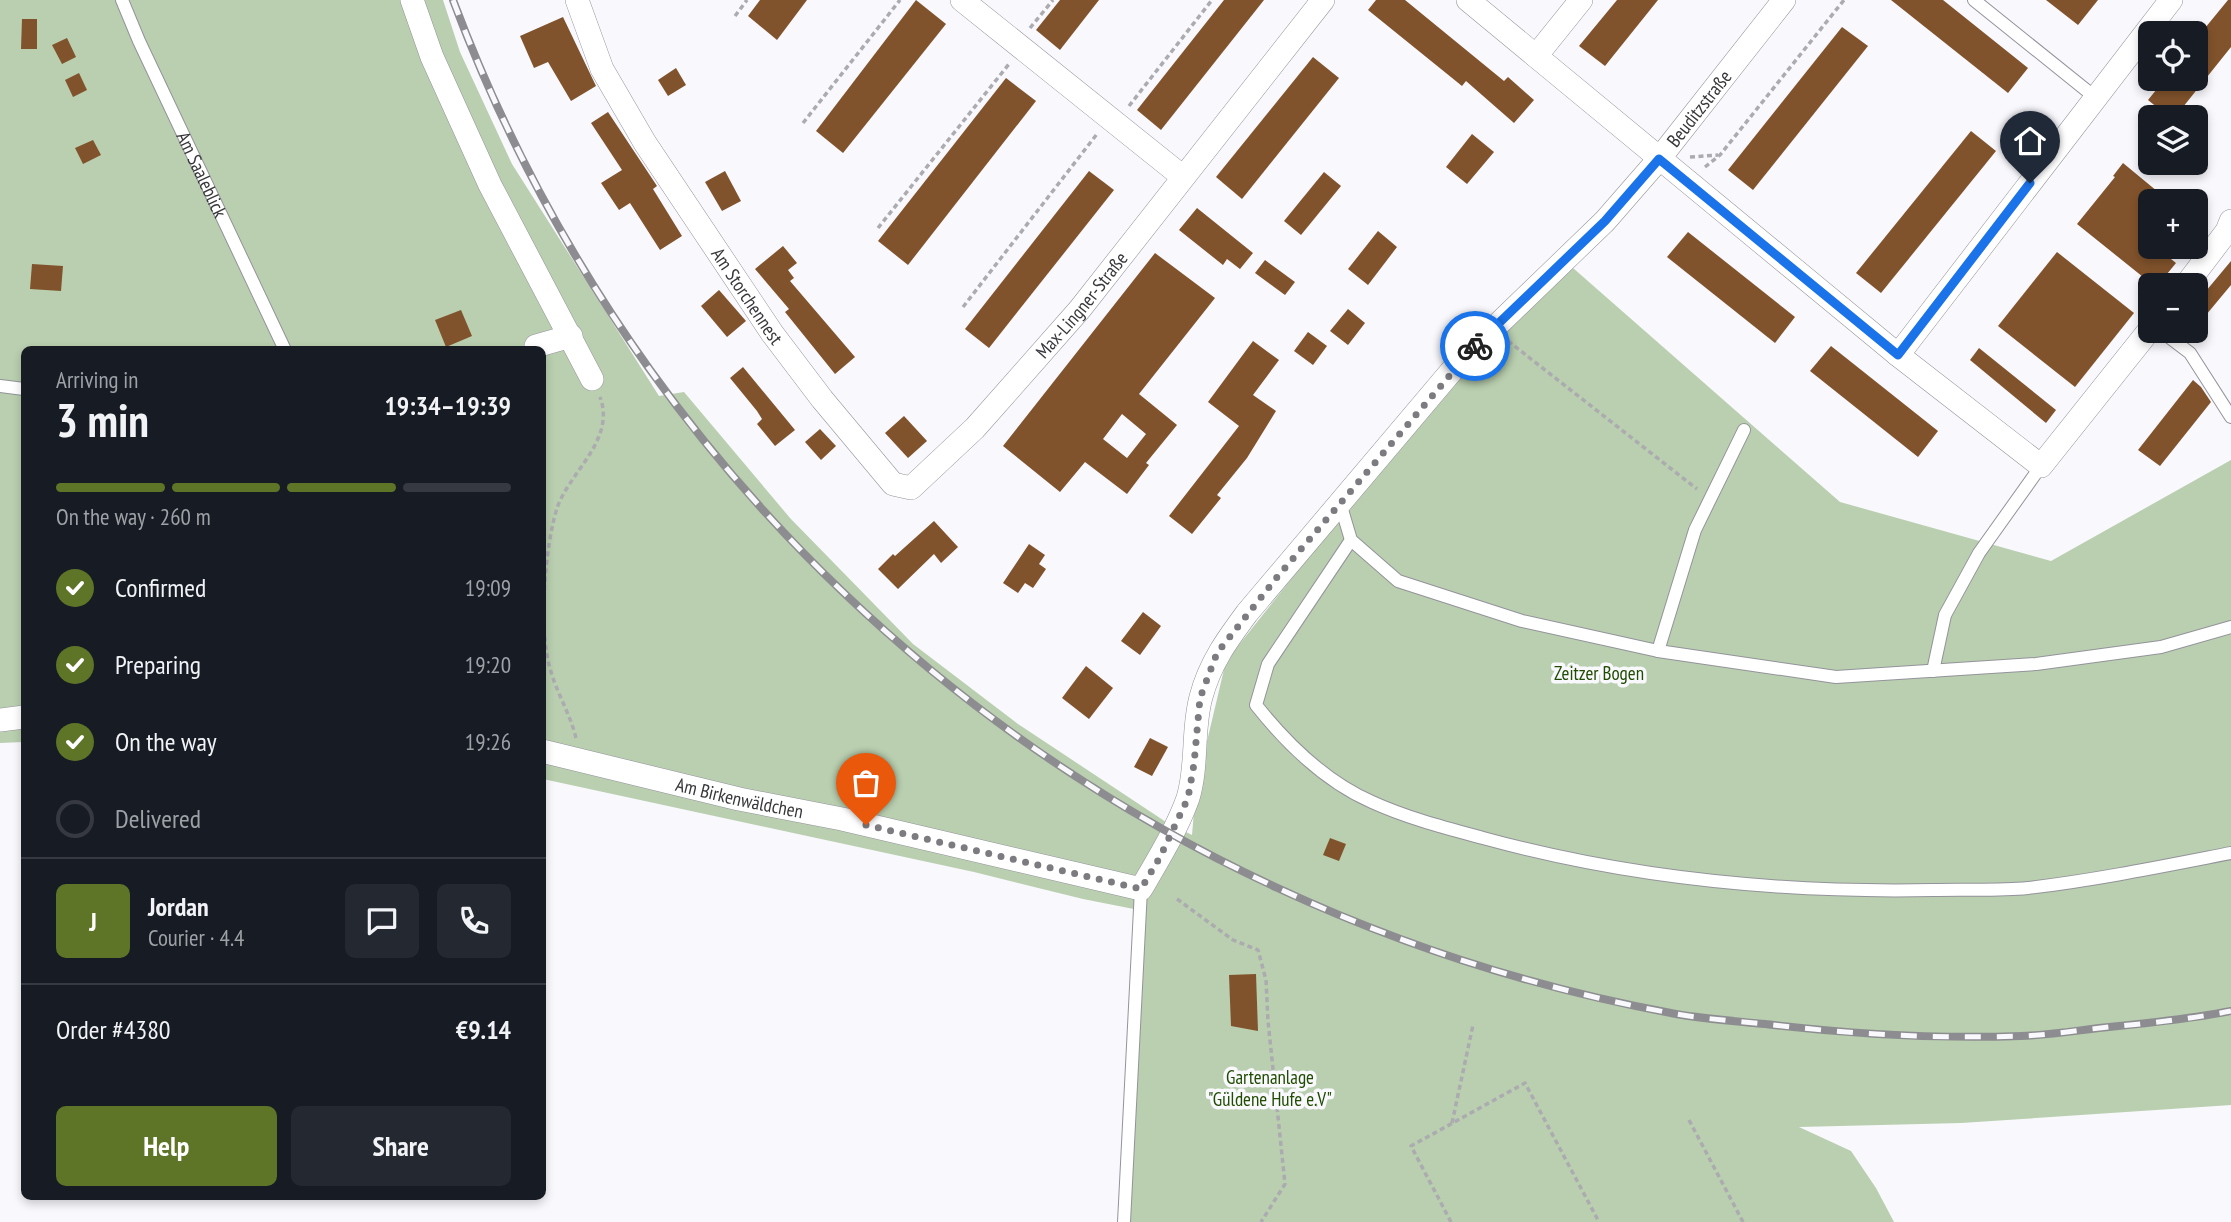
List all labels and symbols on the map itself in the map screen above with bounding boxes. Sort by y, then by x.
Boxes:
street label: Beuditzstraße [1661,65,1737,152]
pin [2000,111,2060,183]
street label: Am Saaleblick [172,128,233,222]
street label: Am Storchennest [706,243,789,350]
street label: Max-Lingner-Straße [1030,247,1133,363]
courier [1440,311,1510,381]
park label: Zeitzer Bogen [1554,661,1644,685]
pin [836,753,896,825]
street label: Am Birkenwäldchen [673,772,805,823]
park label: Gartenanlage "Güldene Hufe e.V" [1208,1065,1332,1111]

